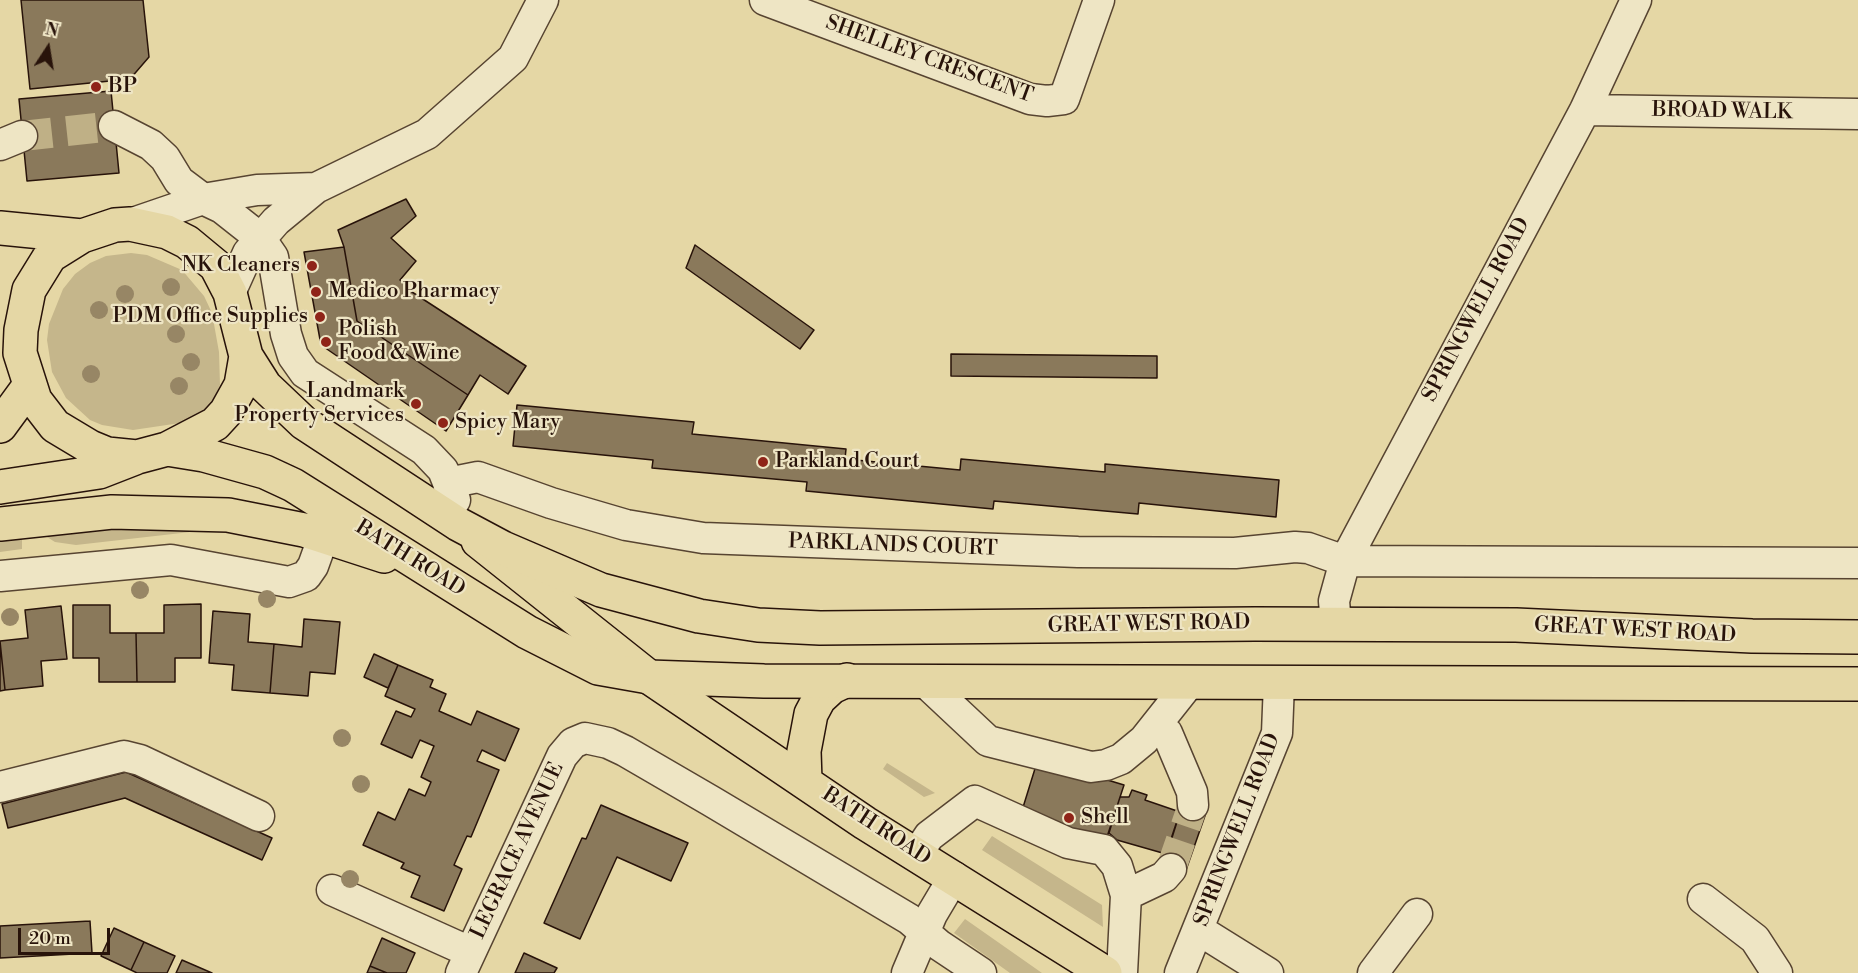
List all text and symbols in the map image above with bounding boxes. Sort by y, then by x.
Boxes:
street label: SHELLEY CRESCENT [822,11,1036,109]
north arrow [18,18,78,78]
text: N [43,19,60,41]
place label: BP [108,74,137,100]
marker: BP [89,80,103,94]
street label: BROAD WALK [1652,98,1792,126]
street label: SPRINGWELL ROAD [1418,214,1536,406]
place label: NK Cleaners [181,253,300,279]
marker: NK Cleaners [305,259,319,273]
place label: Medico Pharmacy [328,279,500,305]
marker: Medico Pharmacy [309,285,323,299]
place label: PDM Office Supplies [112,304,308,330]
marker: PDM Office Supplies [313,310,327,324]
place label: Polish Food & Wine [338,317,460,367]
marker: Polish Food & Wine [319,335,333,349]
place label: Landmark Property Services [234,379,404,429]
marker: Landmark Property Services [409,397,423,411]
place label: Spicy Mary [455,410,560,436]
marker: Spicy Mary [436,416,450,430]
place label: Parkland Court [775,449,920,475]
marker: Parkland Court [756,455,770,469]
street label: BATH ROAD [351,515,469,603]
street label: PARKLANDS COURT [788,530,998,562]
street label: GREAT WEST ROAD [1048,611,1250,639]
street label: GREAT WEST ROAD [1533,613,1737,649]
street label: SPRINGWELL ROAD [1190,730,1286,930]
street label: LEGRACE AVENUE [466,759,570,943]
street label: BATH ROAD [817,783,935,871]
place label: Shell [1081,805,1129,831]
marker: Shell [1062,811,1076,825]
scale bar [21,916,112,954]
text: 20 m [29,927,71,950]

